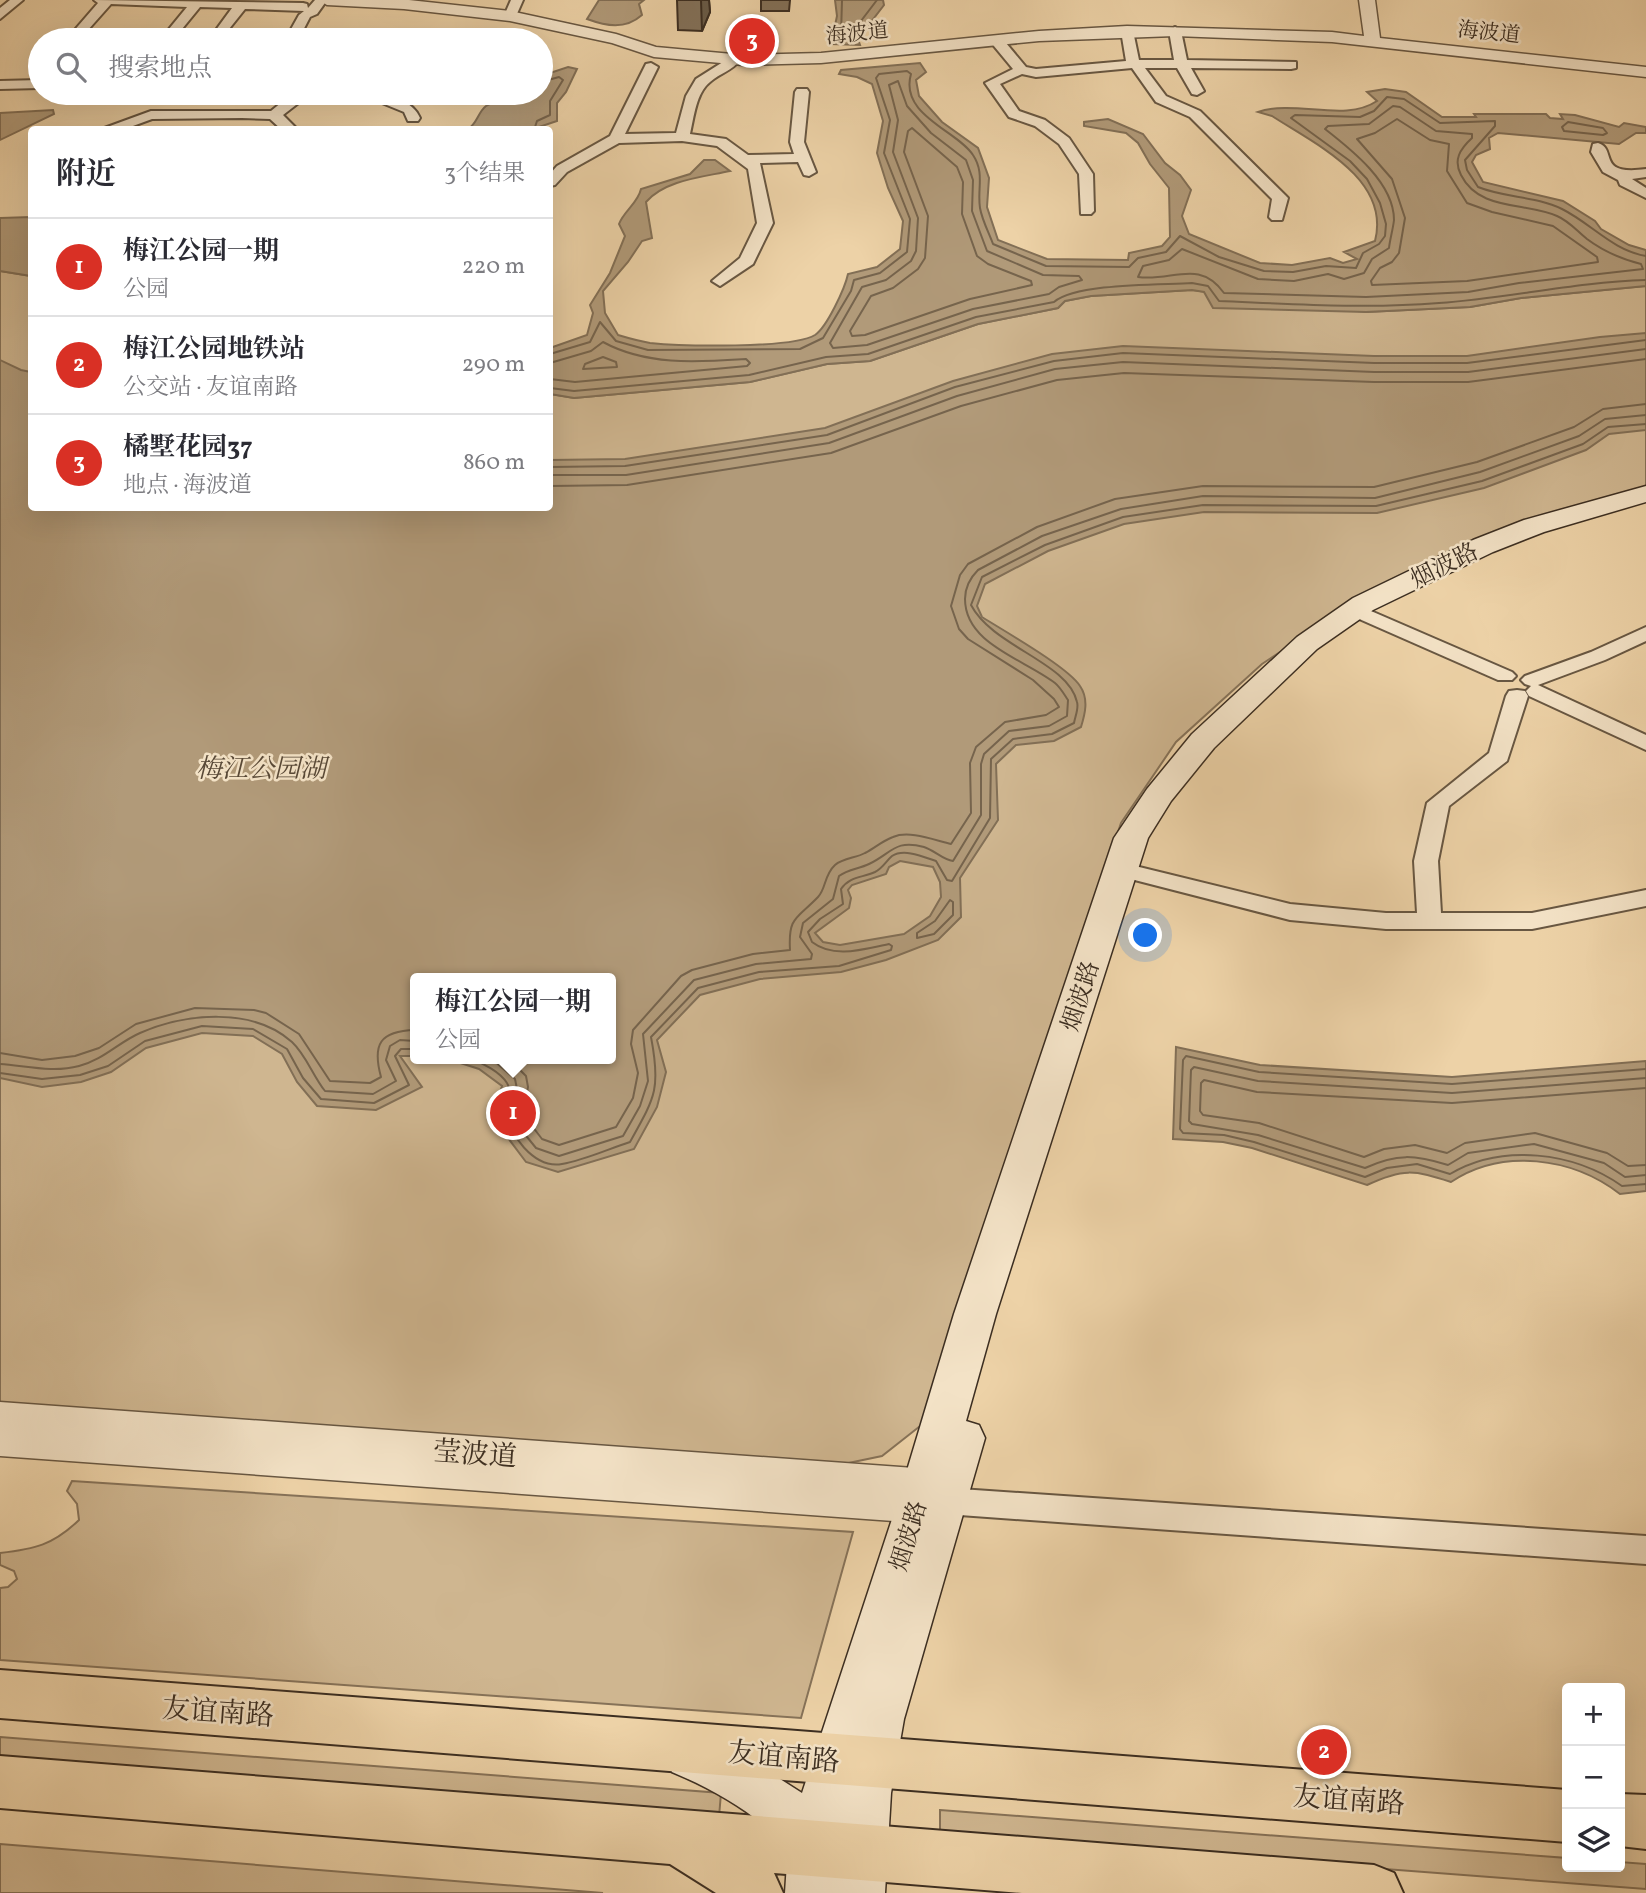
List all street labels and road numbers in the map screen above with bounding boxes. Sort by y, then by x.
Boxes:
street label: 海波道 [1456,16,1522,51]
street label: 海波道 [824,17,890,52]
street label: 烟波路 [1405,536,1485,598]
street label: 烟波路 [1055,957,1109,1036]
street label: 莹波道 [432,1433,518,1478]
street label: 烟波路 [883,1497,937,1576]
street label: 友谊南路 [161,1690,275,1737]
street label: 友谊南路 [726,1734,841,1783]
street label: 友谊南路 [1292,1778,1406,1825]

